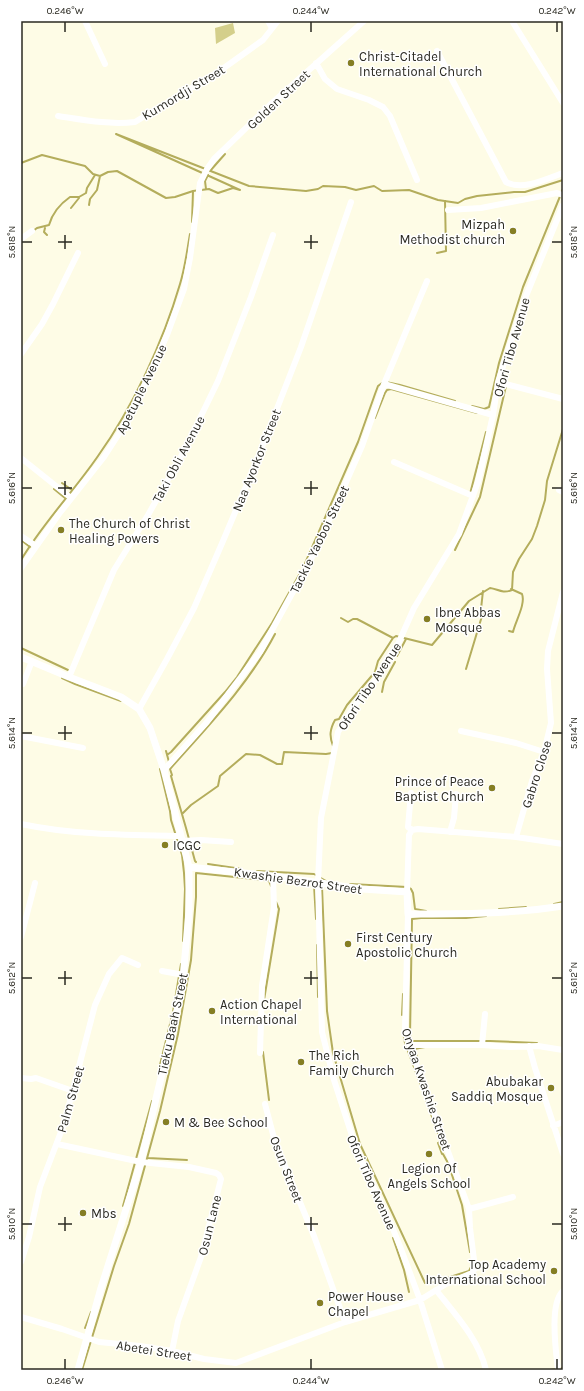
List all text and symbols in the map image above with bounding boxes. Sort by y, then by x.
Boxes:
text: 0.246°W [46,5,84,17]
text: 0.244°W [292,5,330,17]
text: 0.242°W [538,5,576,17]
place label: Christ-Citadel International Church [359,49,482,79]
marker: Christ-Citadel International Church [346,58,356,68]
street label: Kumordji Street [139,62,228,123]
street label: Golden Street [244,66,313,132]
place label: Mizpah Methodist church [399,217,505,247]
text: 5.618°N [6,226,18,258]
marker: Mizpah Methodist church [508,226,518,236]
text: 5.618°N [568,226,580,258]
street label: Ofori Tibo Avenue [490,295,533,399]
street label: Apetuple Avenue [113,341,170,437]
street label: Naa Ayorkor Street [229,407,284,514]
street label: Taki Obli Avenue [149,413,208,505]
text: 5.616°N [6,472,18,504]
text: 5.616°N [568,472,580,504]
street label: Tackie Yaoboi Street [287,483,352,596]
place label: The Church of Christ Healing Powers [69,516,190,546]
marker: The Church of Christ Healing Powers [56,525,66,535]
place label: Ibne Abbas Mosque [435,605,501,636]
marker: Ibne Abbas Mosque [422,614,432,624]
street label: Ofori Tibo Avenue [334,639,405,733]
text: 5.614°N [6,717,18,749]
text: 5.614°N [568,717,580,749]
street label: Gabro Close [518,738,555,810]
place label: Prince of Peace Baptist Church [395,774,484,804]
marker: Prince of Peace Baptist Church [487,783,497,793]
place label: ICGC [173,838,201,853]
marker: ICGC [160,840,170,850]
street label: Kwashie Bezrot Street [233,864,363,897]
place label: First Century Apostolic Church [356,930,457,960]
marker: First Century Apostolic Church [343,939,353,949]
text: 5.612°N [6,962,18,994]
text: 5.612°N [568,962,580,994]
street label: Tieku Baah Street [154,971,191,1077]
place label: Action Chapel International [220,997,302,1027]
marker: Action Chapel International [207,1006,217,1016]
street label: Onyaa Kwashie Street [399,1026,455,1152]
place label: The Rich Family Church [309,1048,394,1078]
marker: The Rich Family Church [296,1057,306,1067]
street label: Palm Street [54,1064,87,1134]
place label: Abubakar Saddiq Mosque [451,1074,543,1105]
marker: Abubakar Saddiq Mosque [546,1083,556,1093]
place label: M & Bee School [174,1115,268,1130]
marker: M & Bee School [161,1117,171,1127]
street label: Ofori Tibo Avenue [344,1132,399,1232]
street label: Osun Street [267,1134,306,1205]
marker: Legion Of Angels School [424,1149,434,1159]
place label: Legion Of Angels School [387,1161,471,1191]
street label: Osun Lane [195,1193,224,1257]
place label: Mbs [91,1206,117,1221]
text: 5.610°N [6,1208,18,1240]
marker: Mbs [78,1208,88,1218]
text: 5.610°N [568,1208,580,1240]
place label: Top Academy International School [425,1257,546,1287]
marker: Top Academy International School [549,1266,559,1276]
place label: Power House Chapel [328,1289,404,1319]
marker: Power House Chapel [315,1298,325,1308]
street label: Abetei Street [115,1337,193,1364]
text: 0.246°W [46,1375,84,1387]
text: 0.244°W [292,1375,330,1387]
text: 0.242°W [538,1375,576,1387]

